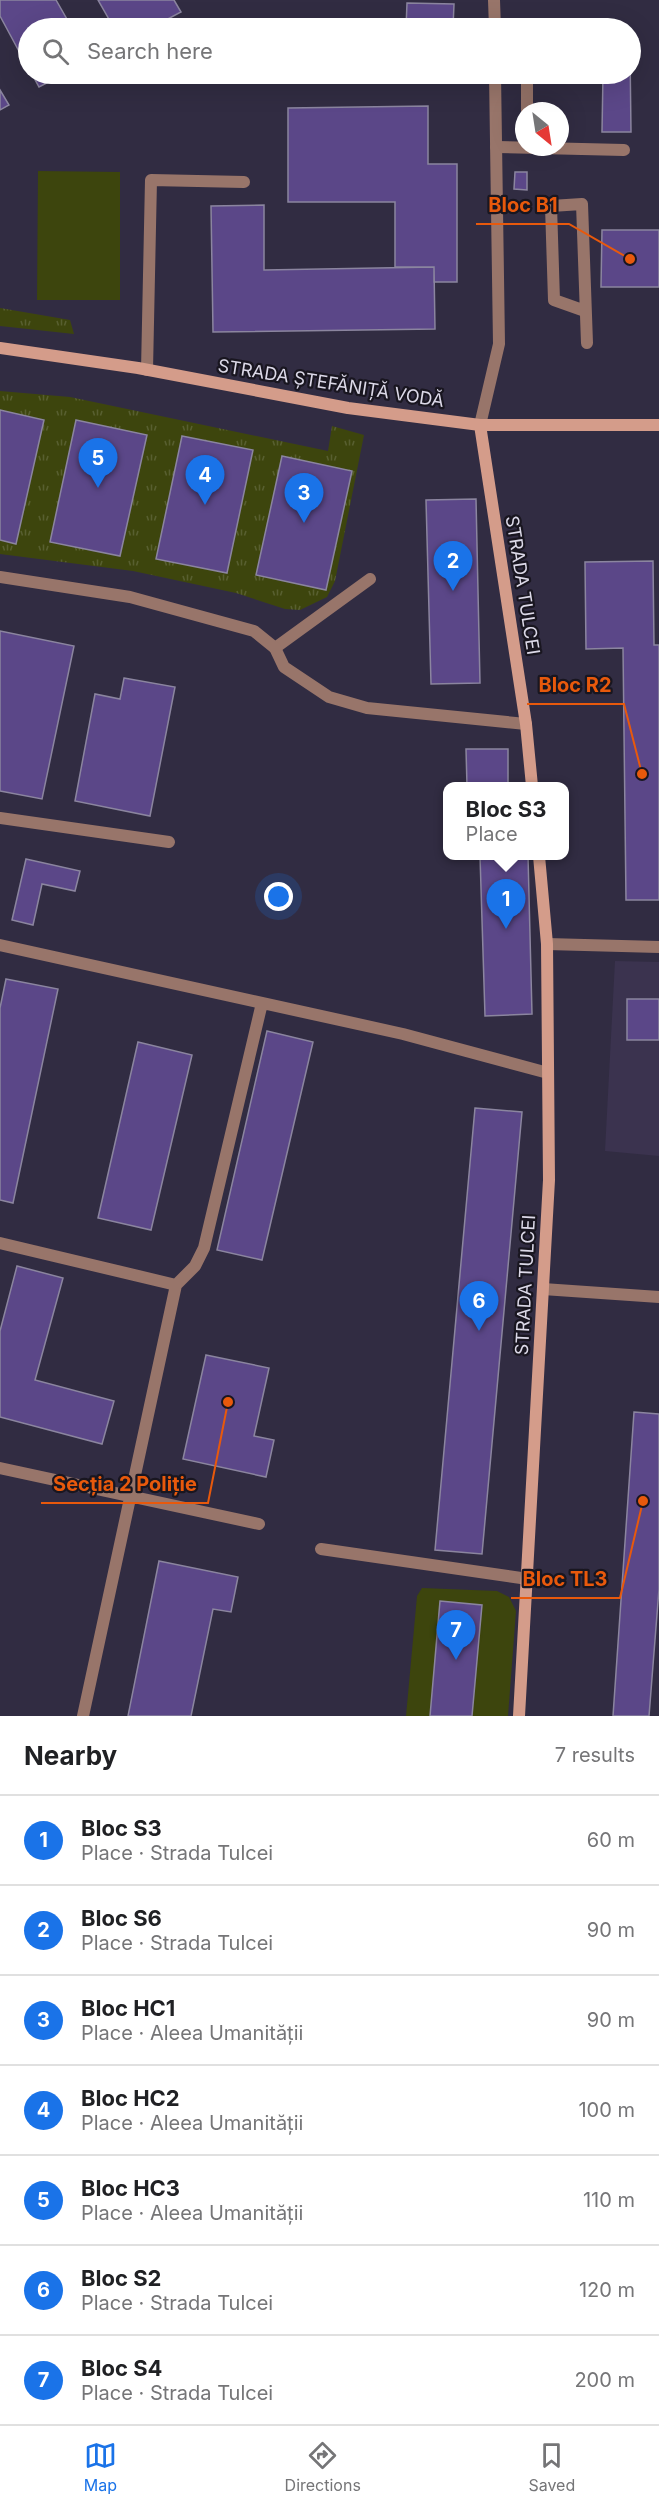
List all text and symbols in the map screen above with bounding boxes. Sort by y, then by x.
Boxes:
search box [18,18,641,84]
icon: search [39,35,72,68]
text: Search here [87,38,213,64]
north arrow [515,102,569,156]
callout: Bloc B1 [476,186,569,224]
text: Bloc B1 [488,193,558,217]
street label: STRADA ȘTEFĂNIȚĂ VODĂ [216,354,446,412]
pin: 5 [78,438,118,488]
pin: 4 [186,456,224,505]
pin: 3 [284,474,324,523]
street label: STRADA TULCEI [502,514,544,656]
pin: 2 [434,542,472,591]
callout: Bloc R2 [527,666,624,704]
text: Bloc R2 [538,673,612,697]
popup [443,782,569,860]
text: Bloc S3 [466,796,546,822]
text: Place [466,822,518,846]
pin: 1 [486,880,526,929]
your location [264,882,293,911]
street label: STRADA TULCEI [511,1214,539,1356]
pin: 6 [460,1282,498,1331]
callout: Secția 2 Poliție [41,1465,208,1503]
text: Secția 2 Poliție [53,1472,197,1496]
callout: Bloc TL3 [511,1560,620,1598]
text: Bloc TL3 [523,1567,608,1591]
pin: 7 [436,1610,476,1660]
text: Nearby [24,1740,117,1771]
text: 7 results [555,1743,635,1767]
text: Bloc S3 [81,1815,162,1841]
text: 1 [39,1828,48,1852]
text: 60 m [587,1828,635,1852]
text: Place · Strada Tulcei [81,1841,273,1865]
text: Bloc S6 [81,1905,162,1931]
text: 2 [37,1918,50,1942]
text: 90 m [587,1918,635,1942]
text: Place · Strada Tulcei [81,1931,273,1955]
text: Bloc HC1 [81,1995,175,2021]
text: 3 [37,2008,50,2032]
text: 90 m [587,2008,635,2032]
text: Place · Aleea Umanității [81,2021,303,2045]
text: Bloc HC2 [81,2085,180,2111]
text: 4 [37,2098,50,2122]
text: 100 m [578,2098,635,2122]
text: Place · Aleea Umanității [81,2111,303,2135]
text: Bloc HC3 [81,2175,180,2201]
text: 5 [37,2188,50,2212]
text: 110 m [583,2188,635,2212]
text: Place · Aleea Umanității [81,2201,303,2225]
text: Bloc S2 [81,2265,161,2291]
text: 6 [37,2278,50,2302]
text: 120 m [579,2278,635,2302]
text: Place · Strada Tulcei [81,2291,273,2315]
text: Bloc S4 [81,2355,162,2381]
text: 7 [38,2368,49,2392]
text: 200 m [574,2368,635,2392]
text: Place · Strada Tulcei [81,2381,273,2405]
tab: Map [84,2439,117,2495]
tab: Directions [285,2439,361,2495]
tab: Saved [528,2439,575,2495]

